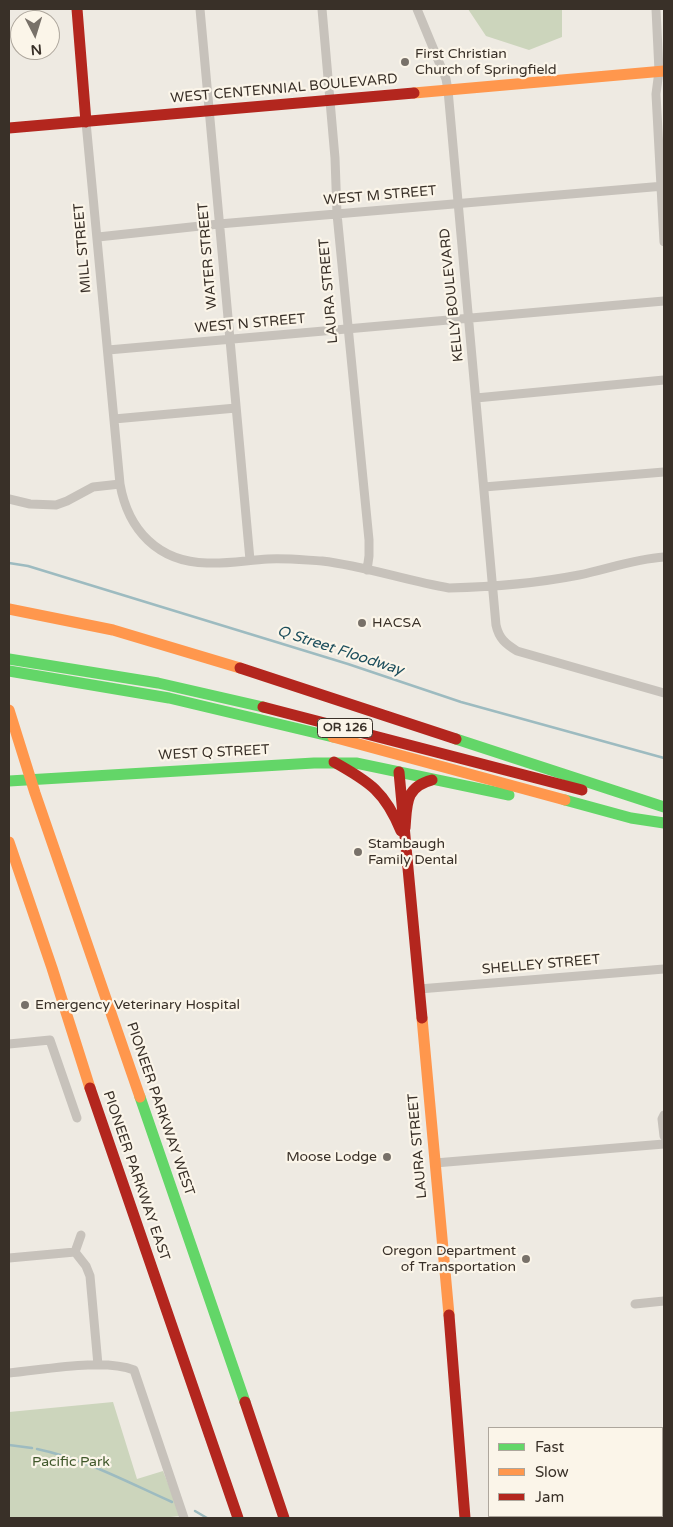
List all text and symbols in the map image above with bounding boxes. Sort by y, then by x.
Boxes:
north arrow [10,10,60,60]
text: N [30,40,43,58]
place label: First Christian Church of Springfield [415,46,557,78]
marker: First Christian Church of Springfield [399,56,411,68]
street label: WEST CENTENNIAL BOULEVARD [170,71,398,107]
street label: WEST M STREET [323,183,437,209]
street label: MILL STREET [71,202,95,294]
street label: WATER STREET [195,202,221,310]
street label: KELLY BOULEVARD [437,227,467,363]
street label: LAURA STREET [316,238,342,344]
street label: WEST N STREET [194,311,306,337]
place label: HACSA [372,615,422,631]
marker: HACSA [356,617,368,629]
water label: Q Street Floodway [275,622,405,680]
road number: OR 126 [318,718,372,738]
street label: WEST Q STREET [158,742,270,764]
place label: Stambaugh Family Dental [368,836,458,869]
marker: Stambaugh Family Dental [352,846,364,858]
street label: SHELLEY STREET [481,951,601,979]
place label: Emergency Veterinary Hospital [35,997,240,1013]
marker: Emergency Veterinary Hospital [19,999,31,1011]
street label: PIONEER PARKWAY WEST [122,1020,198,1198]
street label: PIONEER PARKWAY EAST [99,1089,173,1263]
street label: LAURA STREET [405,1093,431,1199]
place label: Moose Lodge [286,1149,377,1165]
marker: Moose Lodge [381,1151,393,1163]
place label: Oregon Department of Transportation [382,1243,516,1276]
marker: Oregon Department of Transportation [520,1253,532,1265]
legend [488,1427,663,1517]
text: Fast [535,1438,564,1456]
park label: Pacific Park [32,1454,110,1470]
text: Slow [535,1463,569,1481]
text: Jam [535,1488,564,1506]

